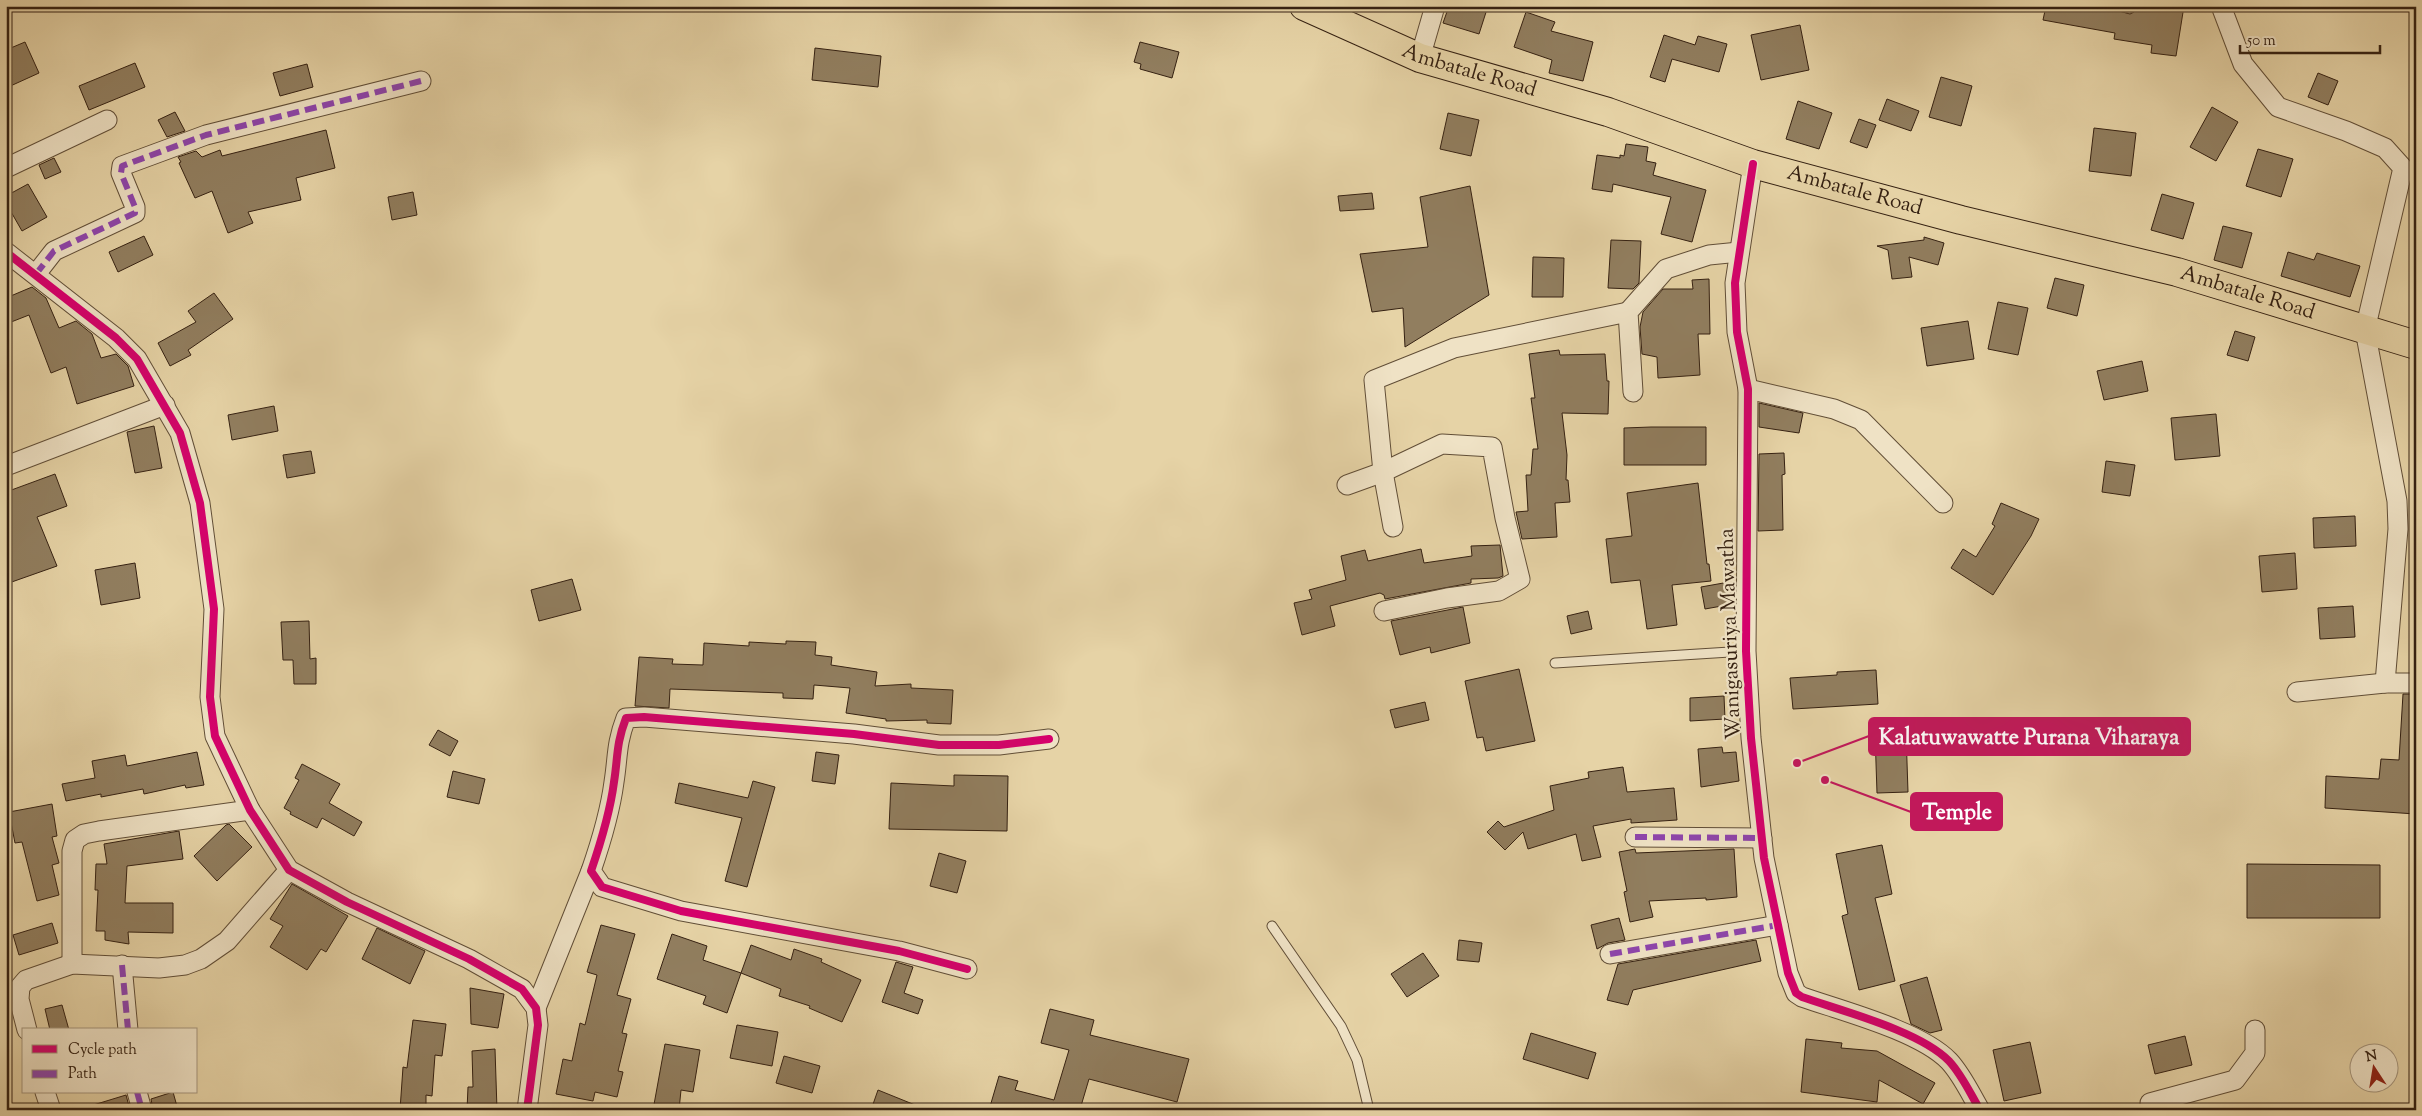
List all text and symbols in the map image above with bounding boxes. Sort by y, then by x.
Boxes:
scale bar [2240,22,2380,54]
text: 50 m [2246,31,2276,52]
street label: Ambatale Road [1397,37,1540,106]
street label: Ambatale Road [1783,159,1926,224]
street label: Ambatale Road [2176,259,2319,328]
street label: Wanigasuriya Mawatha [1712,527,1750,740]
callout: Kalatuwawatte Purana Viharaya [1869,718,2190,755]
text: Kalatuwawatte Purana Viharaya [1879,723,2180,755]
callout: Temple [1911,793,2002,830]
text: Temple [1922,798,1992,830]
legend [22,1028,198,1094]
text: Cycle path [68,1040,137,1061]
north arrow [2350,1044,2400,1094]
text: N [2364,1046,2379,1068]
text: Path [68,1064,97,1085]

